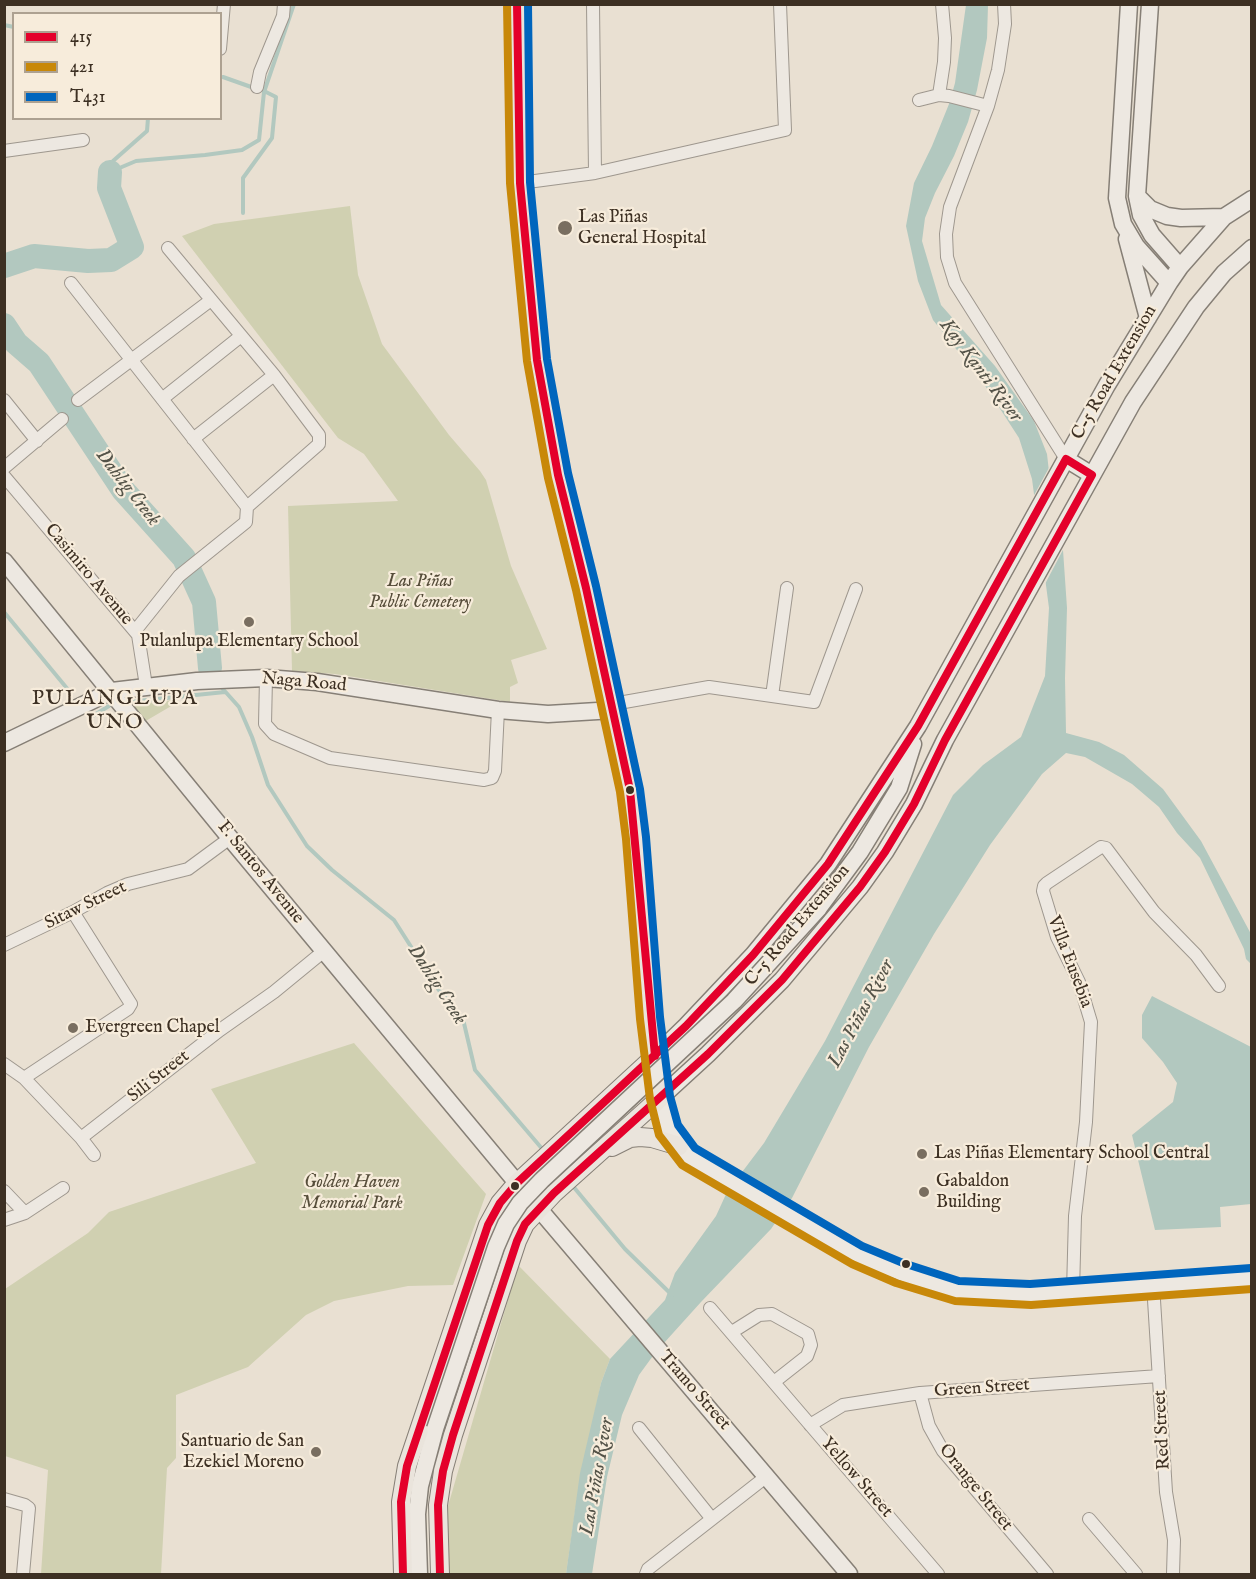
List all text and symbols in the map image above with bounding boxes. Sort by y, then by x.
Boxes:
legend [12,12,222,120]
text: 415 [70,26,92,49]
text: 421 [70,56,94,79]
text: T431 [70,86,105,109]
place label: Las Piñas General Hospital [578,207,706,250]
marker: Las Piñas General Hospital [556,219,574,237]
street label: C-5 Road Extension [1068,302,1162,444]
water label: Kay Kanti River [933,315,1027,427]
water label: Dahlig Creek [89,445,165,531]
street label: Casimiro Avenue [39,520,137,630]
park label: Las Piñas Public Cemetery [369,571,471,614]
marker: Pulanlupa Elementary School [242,615,256,629]
place label: Pulanlupa Elementary School [140,631,358,653]
street label: Naga Road [261,669,347,697]
district label: PULANGLUPA UNO [32,687,198,737]
unlabelled marker [624,784,636,796]
street label: F. Santos Avenue [212,817,308,929]
street label: C-5 Road Extension [741,861,855,991]
street label: Sitaw Street [42,877,130,935]
street label: Villa Eusebia [1042,913,1096,1011]
water label: Dahlig Creek [401,940,471,1030]
water label: Las Piñas River [823,956,901,1072]
place label: Evergreen Chapel [85,1017,220,1039]
marker: Evergreen Chapel [66,1021,80,1035]
street label: Sili Street [124,1046,194,1108]
place label: Las Piñas Elementary School Central [934,1143,1209,1165]
marker: Las Piñas Elementary School Central [915,1147,929,1161]
place label: Gabaldon Building [936,1171,1009,1214]
park label: Golden Haven Memorial Park [301,1172,403,1214]
unlabelled marker [509,1180,521,1192]
marker: Gabaldon Building [917,1185,931,1199]
unlabelled marker [900,1258,912,1270]
street label: Tramo Street [654,1347,734,1435]
street label: Green Street [934,1375,1030,1403]
street label: Red Street [1150,1389,1176,1471]
water label: Las Piñas River [576,1416,620,1538]
place label: Santuario de San Ezekiel Moreno [181,1431,304,1474]
street label: Yellow Street [815,1433,897,1523]
street label: Orange Street [933,1440,1017,1536]
marker: Santuario de San Ezekiel Moreno [309,1445,323,1459]

